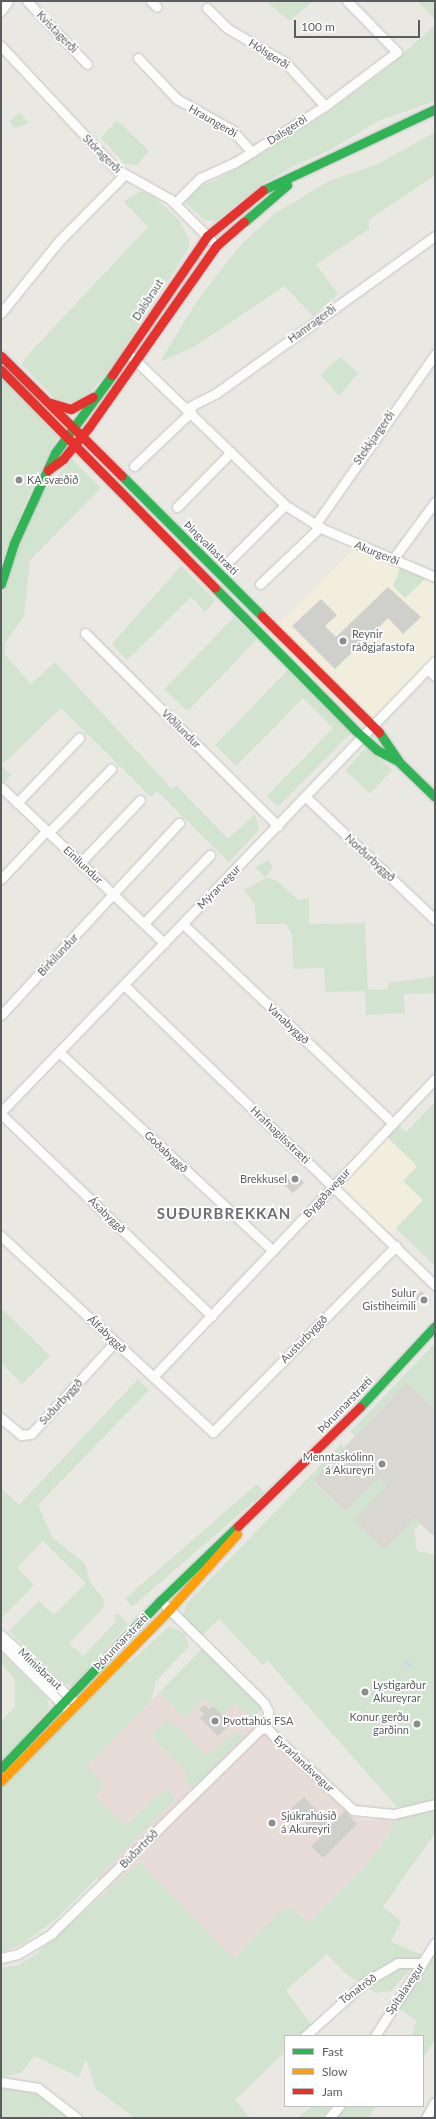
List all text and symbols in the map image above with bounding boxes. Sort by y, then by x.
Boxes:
street label: Kvistagerði [34,8,80,56]
scale bar [296,12,422,38]
text: 100 m [301,19,335,34]
street label: Hólsgerði [246,36,292,72]
street label: Hraungerði [186,102,240,140]
street label: Dalsgerði [265,112,309,148]
street label: Stóragerði [80,132,124,176]
street label: Dalsbraut [130,277,166,323]
street label: Hamragerði [285,302,339,346]
street label: Stekkjargerði [351,409,397,467]
place label: KA svæðið [27,473,79,487]
marker: KA svæðið [14,475,24,485]
street label: Þingvallastræti [181,518,241,578]
street label: Akurgerði [353,538,401,568]
place label: Reynir ráðgjafastofa [352,628,415,654]
marker: Reynir ráðgjafastofa [337,635,349,647]
street label: Víðilundur [159,707,203,751]
street label: Norðurbyggð [342,832,398,884]
street label: Einilundur [61,843,105,887]
street label: Mýrarvegur [195,862,243,912]
street label: Birkilundur [35,931,81,979]
street label: Vanabyggð [264,1001,312,1047]
street label: Hrafnagilsstræti [248,1104,312,1166]
street label: Goðabyggð [141,1128,191,1176]
street label: Byggðavegur [301,1166,353,1220]
place label: Brekkusel [240,1172,287,1186]
marker: Brekkusel [290,1174,300,1184]
street label: Ásabyggð [86,1194,128,1236]
district label: SUÐURBREKKAN [157,1205,291,1223]
place label: Sulur Gistiheimili [362,1287,416,1313]
marker: Sulur Gistiheimili [419,1295,429,1305]
street label: Austurbyggð [278,1312,330,1366]
street label: Álfabyggð [85,1313,129,1355]
street label: Þórunnarstræti [315,1374,375,1436]
street label: Suðurbyggð [37,1376,85,1428]
place label: Menntaskólinn á Akureyri [303,1451,374,1477]
marker: Menntaskólinn á Akureyri [377,1459,387,1469]
street label: Þórunnarstræti [91,1611,151,1673]
street label: Mímisbraut [15,1645,65,1693]
place label: Lystigarður Akureyrar [373,1679,426,1705]
marker: Lystigarður Akureyrar [360,1687,370,1697]
place label: Konur gerðu garðinn [349,1711,409,1737]
place label: Þvottahús FSA [223,1714,293,1728]
marker: Þvottahús FSA [210,1716,220,1726]
marker: Konur gerðu garðinn [412,1719,422,1729]
street label: Eyrarlandsvegur [271,1733,337,1795]
place label: Sjúkrahúsið á Akureyri [281,1810,337,1836]
marker: Sjúkrahúsið á Akureyri [266,1817,278,1829]
street label: Búðartröð [117,1827,161,1871]
street label: Spítalavegur [383,1961,427,2017]
street label: Tónatröð [337,1971,379,2007]
legend [284,2035,424,2107]
text: Fast [322,2044,343,2059]
text: Slow [322,2064,347,2079]
text: Jam [322,2084,343,2099]

